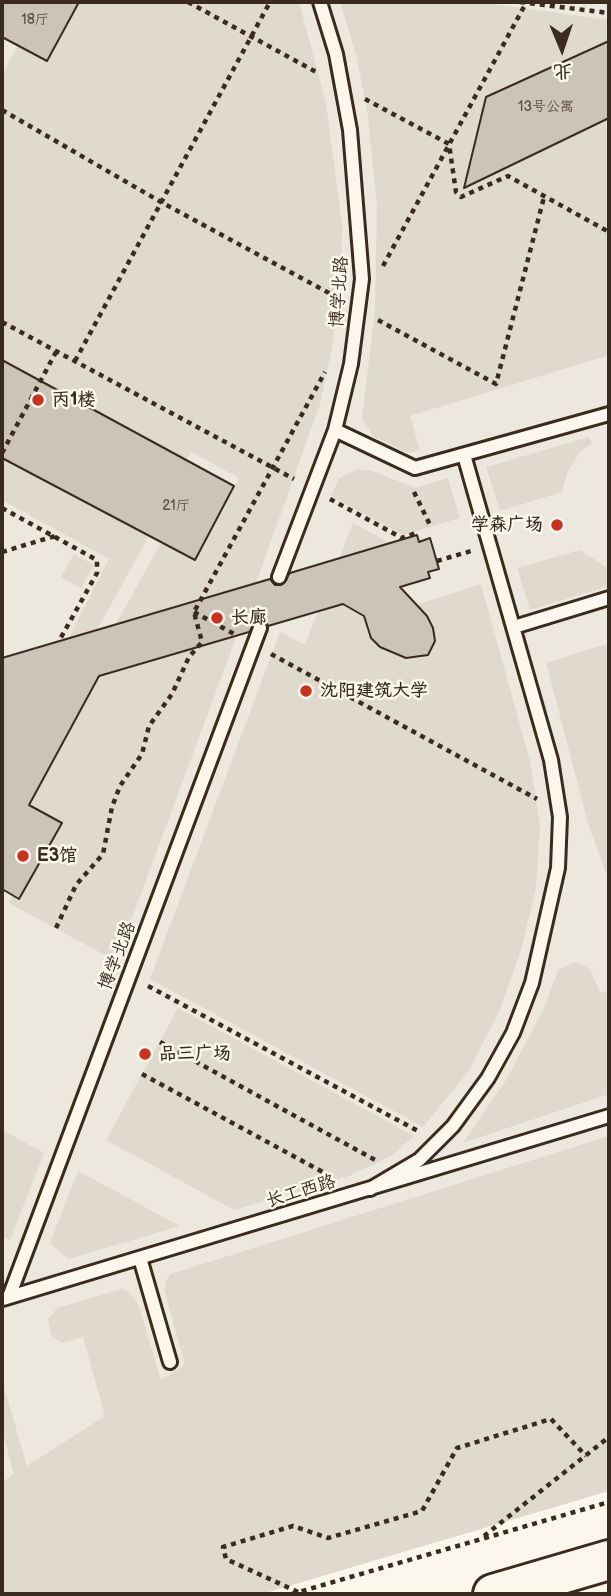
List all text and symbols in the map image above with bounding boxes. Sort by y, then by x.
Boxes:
house number: 18厅 [21,12,49,28]
north arrow [527,14,597,84]
text: 北 [553,59,573,82]
house number: 13号公寓 [518,99,574,115]
street label: 博学北路 [327,255,353,329]
place label: 丙1楼 [52,389,96,411]
marker: 丙1楼 [30,392,46,408]
house number: 21厅 [162,498,190,514]
place label: 学森广场 [471,514,543,536]
marker: 学森广场 [549,517,565,533]
place label: 长廊 [231,607,267,629]
marker: 长廊 [209,610,225,626]
place label: 沈阳建筑大学 [320,680,428,702]
marker: 沈阳建筑大学 [298,683,314,699]
place label: E3馆 [37,845,77,867]
marker: E3馆 [15,848,31,864]
street label: 博学北路 [95,919,141,993]
place label: 品三广场 [159,1043,231,1065]
marker: 品三广场 [137,1046,153,1062]
street label: 长工西路 [263,1171,339,1213]

